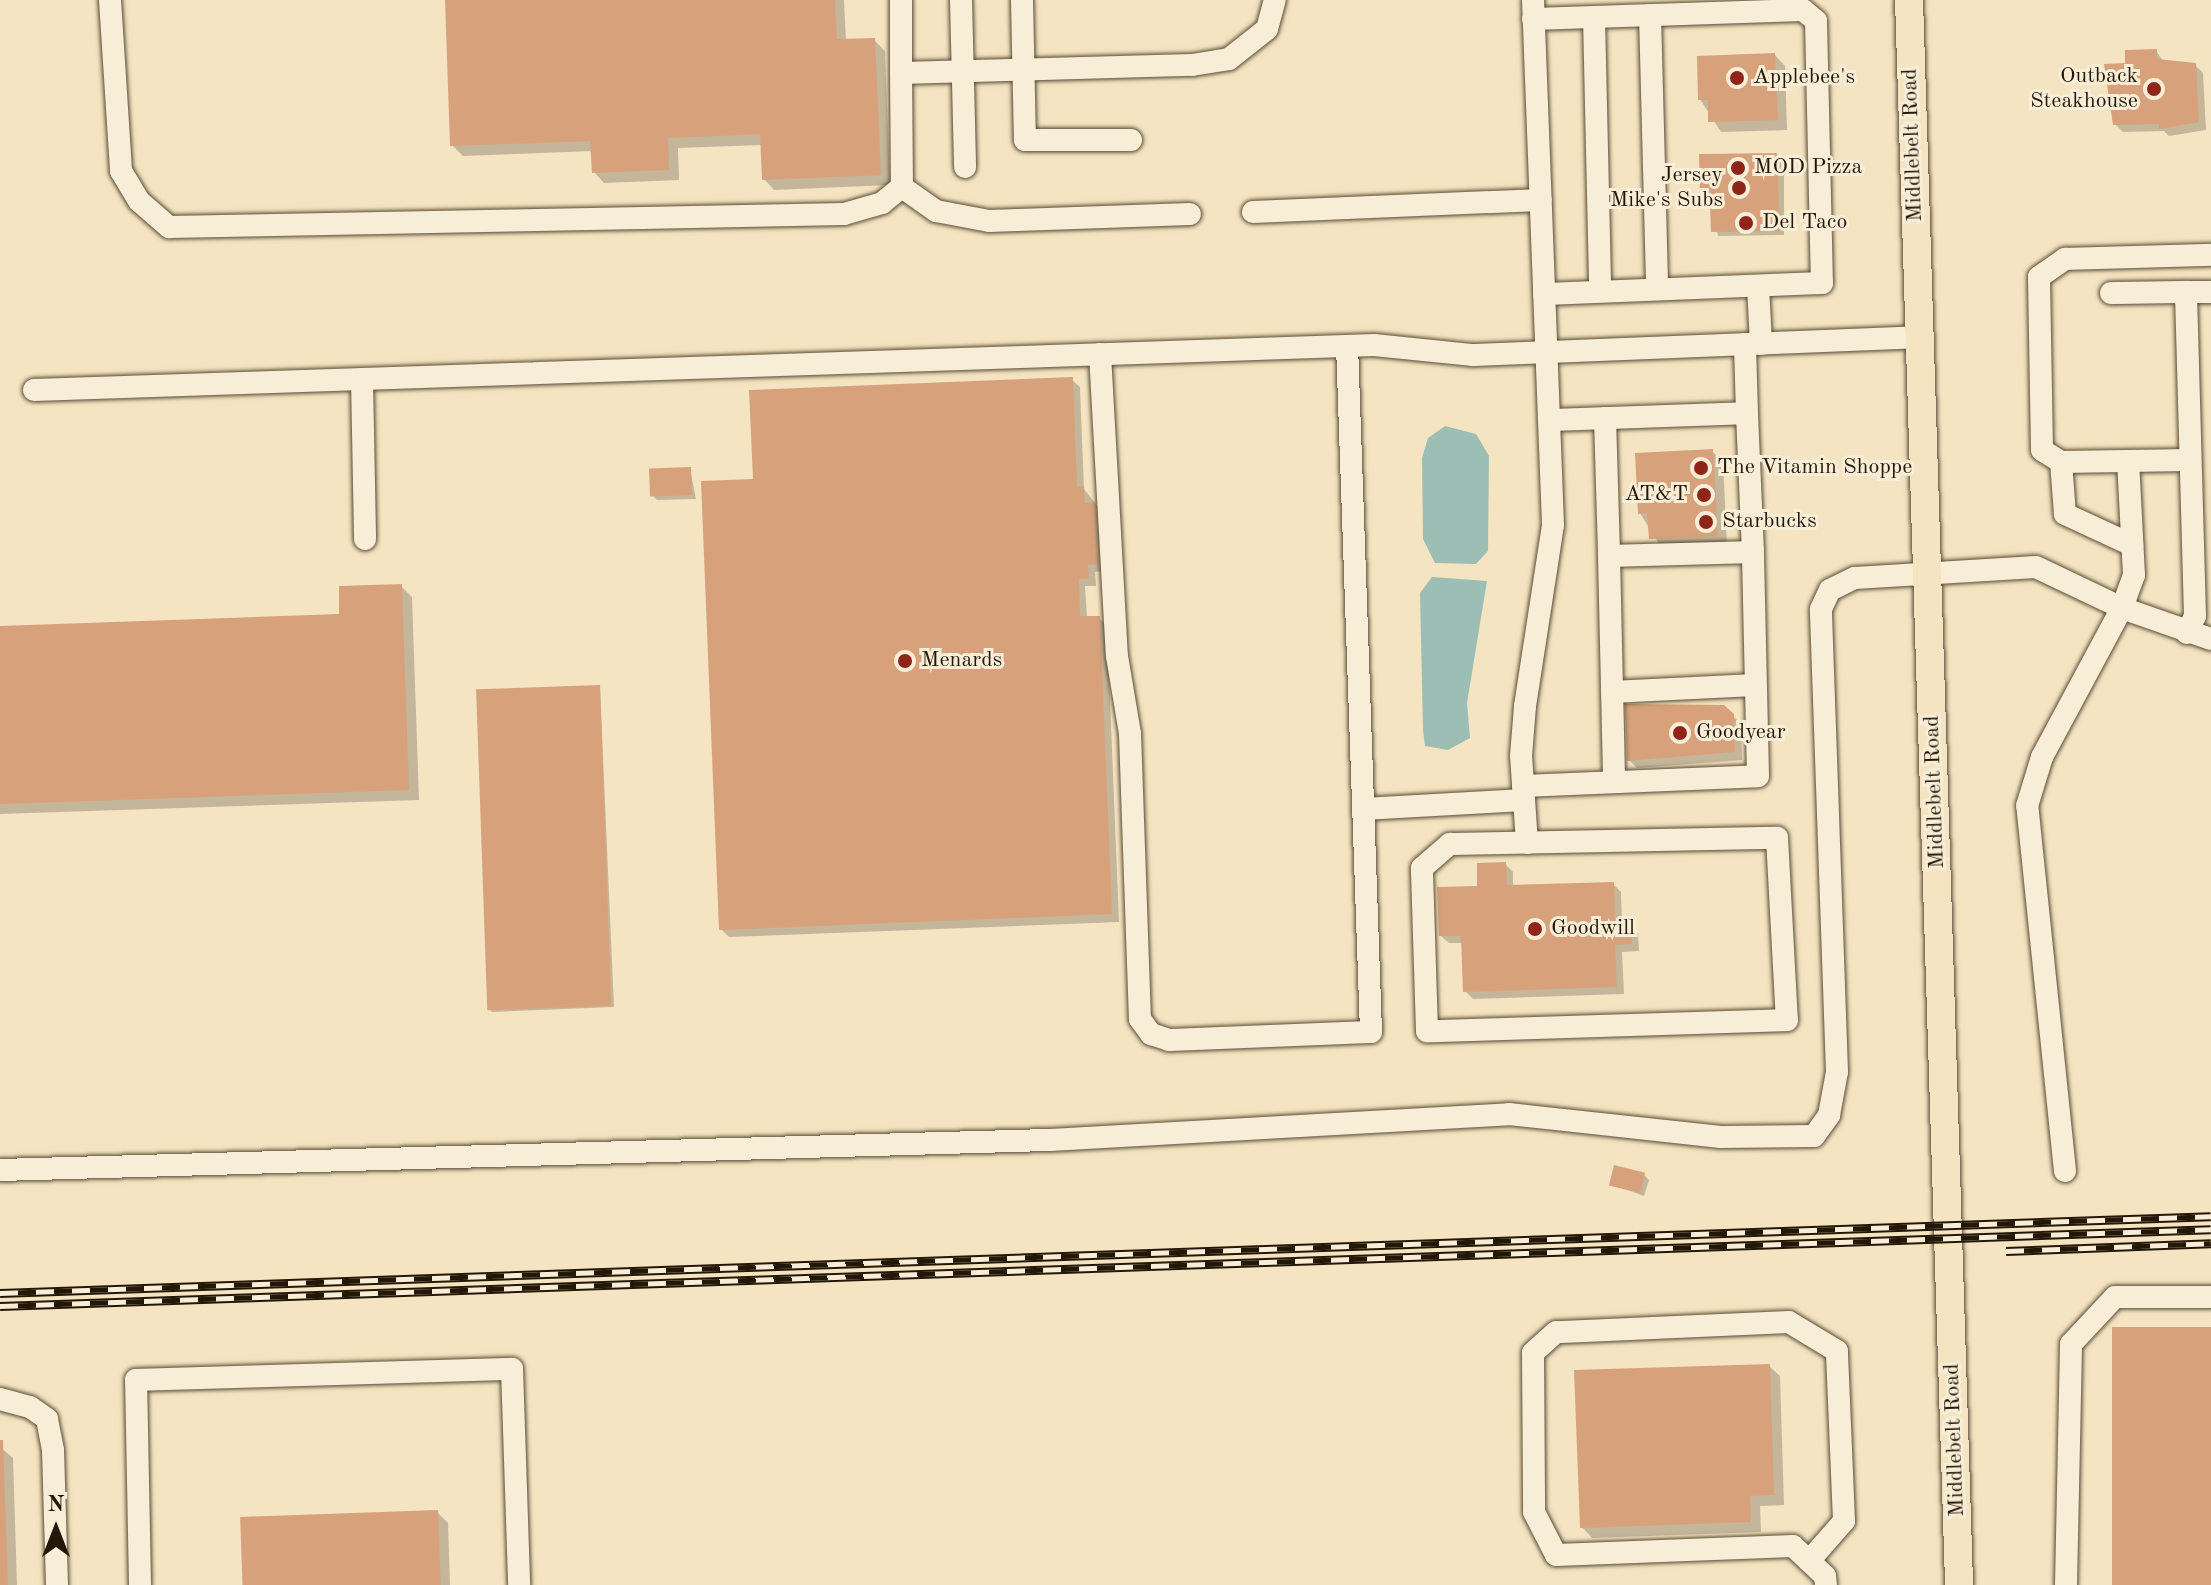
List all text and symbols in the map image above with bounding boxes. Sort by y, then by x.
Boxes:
place label: Outback Steakhouse [2030,63,2138,114]
place label: Applebee's [1753,65,1855,91]
street label: Middlebelt Road [1897,68,1929,222]
marker: Applebee's [1728,69,1746,87]
marker: Outback Steakhouse [2145,80,2163,98]
place label: MOD Pizza [1754,155,1862,181]
marker: MOD Pizza [1729,159,1747,177]
place label: Jersey Mike's Subs [1610,162,1723,214]
marker: Jersey Mike's Subs [1730,179,1748,197]
place label: Del Taco [1762,210,1847,236]
marker: Del Taco [1737,214,1755,232]
place label: The Vitamin Shoppe [1717,455,1912,481]
marker: The Vitamin Shoppe [1692,459,1710,477]
place label: AT&T [1624,482,1688,508]
marker: AT&T [1695,486,1713,504]
place label: Starbucks [1722,509,1817,535]
marker: Starbucks [1697,513,1715,531]
place label: Menards [921,648,1002,674]
marker: Menards [896,652,914,670]
street label: Middlebelt Road [1919,715,1951,869]
place label: Goodyear [1696,720,1786,746]
marker: Goodyear [1671,724,1689,742]
place label: Goodwill [1551,916,1635,942]
marker: Goodwill [1526,920,1544,938]
street label: Middlebelt Road [1939,1363,1971,1517]
north arrow [16,1489,96,1569]
text: N [48,1494,64,1516]

